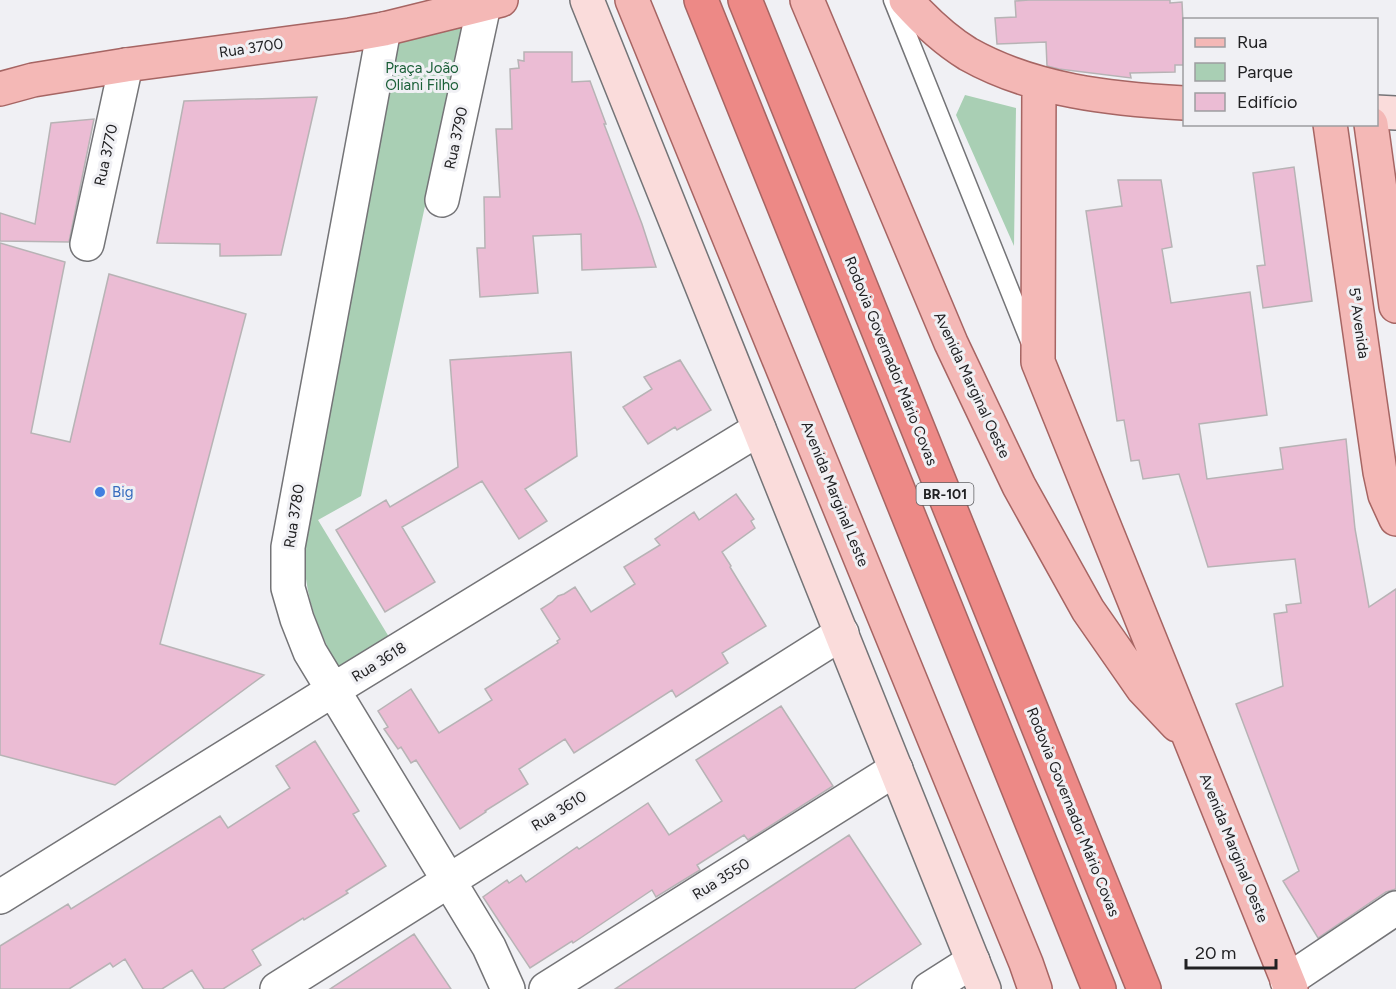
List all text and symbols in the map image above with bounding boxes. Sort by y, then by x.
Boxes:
legend [1183,18,1378,126]
text: Rua [1237,31,1268,53]
street label: Rua 3700 [218,35,284,61]
park label: Praça João Oliani Filho [385,59,459,94]
text: Parque [1237,61,1293,83]
text: Edifício [1237,91,1298,113]
street label: Rua 3790 [441,105,471,171]
street label: Rua 3770 [91,122,121,188]
street label: Rodovia Governador Mário Covas [841,254,941,468]
street label: 5ª Avenida [1345,286,1373,360]
street label: Avenida Marginal Oeste [930,309,1014,461]
street label: Avenida Marginal Leste [798,419,872,569]
place label: Big [112,483,133,501]
street label: Rua 3780 [280,483,308,549]
road number: BR-101 [916,483,974,505]
marker: Big [93,485,107,499]
street label: Rua 3618 [348,638,410,686]
street label: Rodovia Governador Mário Covas [1023,705,1123,919]
street label: Avenida Marginal Oeste [1196,771,1272,925]
street label: Rua 3610 [528,787,590,835]
street label: Rua 3550 [689,854,753,904]
scale bar [1186,932,1276,970]
text: 20 m [1195,942,1236,964]

